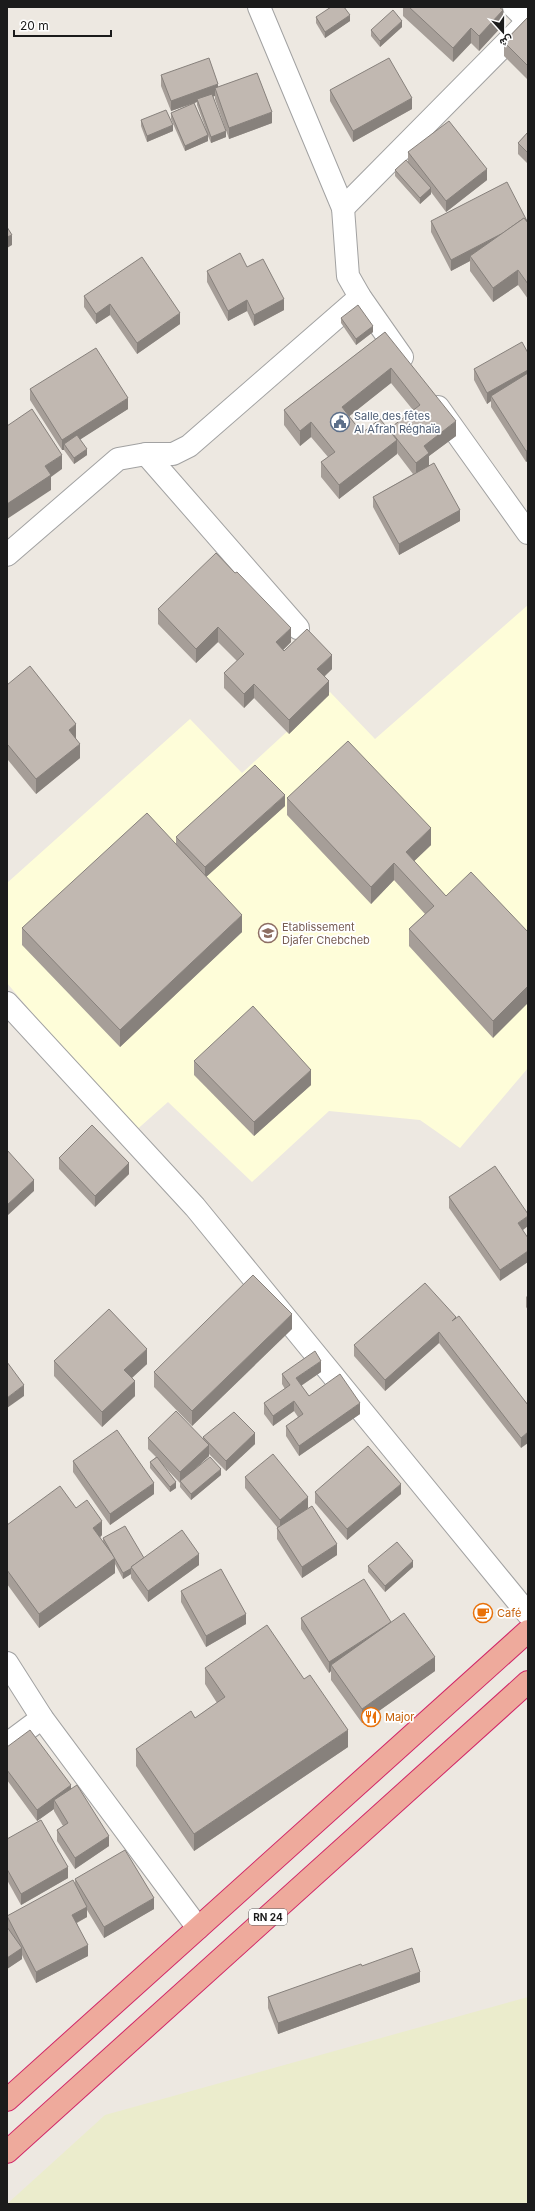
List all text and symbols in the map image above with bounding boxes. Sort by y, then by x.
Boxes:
scale bar [14,12,111,38]
north arrow [483,12,523,52]
text: 20 m [20,18,49,33]
text: ش [498,32,515,50]
place label: Salle des fêtes Al Afrah Réghaïa [354,409,441,436]
public building icon: Salle des fêtes Al Afrah Réghaïa [329,411,351,433]
place label: Etablissement Djafer Chebcheb [282,920,370,947]
school or university icon: Etablissement Djafer Chebcheb [257,922,279,944]
cafe icon: Café [472,1602,494,1624]
place label: Café [497,1606,521,1620]
restaurant icon: Major [360,1706,382,1728]
place label: Major [385,1710,415,1724]
road number: RN 24 [249,1909,287,1925]

